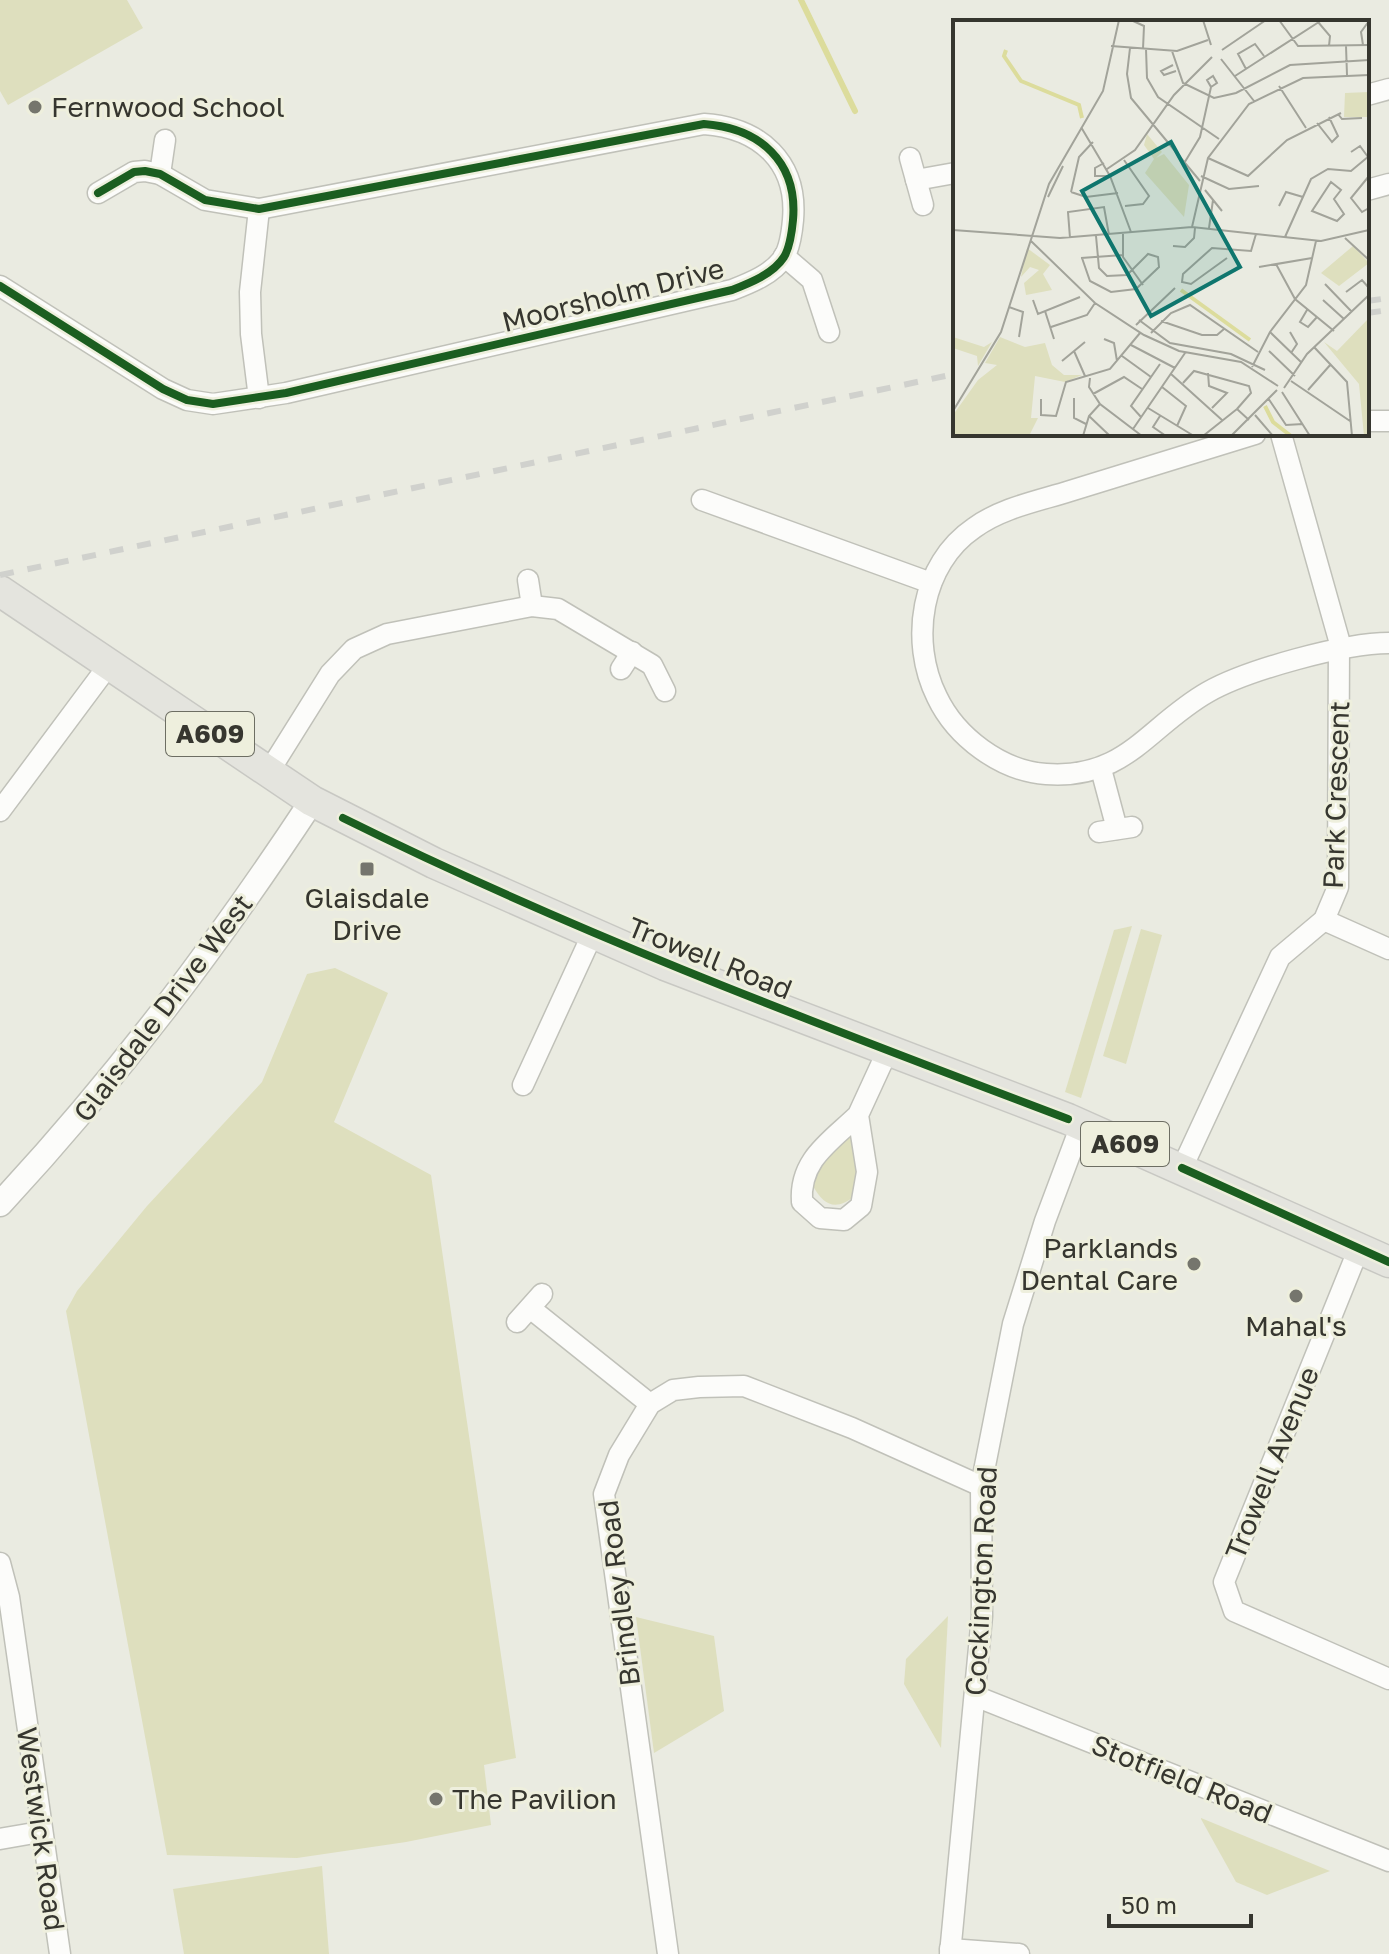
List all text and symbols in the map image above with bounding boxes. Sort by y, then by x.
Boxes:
inset map [953,20,1369,436]
place label: Fernwood School [51,90,285,123]
marker: Fernwood School [26,98,44,116]
street label: Moorsholm Drive [498,251,727,338]
street label: Park Crescent [1316,700,1355,890]
road number: A609 [166,712,254,756]
marker: Glaisdale Drive [358,860,376,878]
place label: Glaisdale Drive [305,881,429,946]
street label: Glaisdale Drive West [66,887,259,1128]
street label: Trowell Road [623,910,797,1005]
road number: A609 [1081,1122,1169,1166]
place label: Parklands Dental Care [1020,1231,1178,1296]
marker: Parklands Dental Care [1185,1255,1203,1273]
marker: Mahal's [1287,1287,1305,1305]
place label: Mahal's [1245,1309,1347,1342]
street label: Trowell Avenue [1218,1362,1325,1564]
street label: Cockington Road [958,1465,1003,1697]
street label: Brindley Road [591,1498,646,1688]
street label: Westwick Road [11,1725,72,1933]
street label: Stotfield Road [1087,1727,1277,1830]
place label: The Pavilion [452,1782,617,1815]
marker: The Pavilion [427,1790,445,1808]
scale bar [1109,1878,1251,1928]
text: 50 m [1121,1890,1177,1919]

